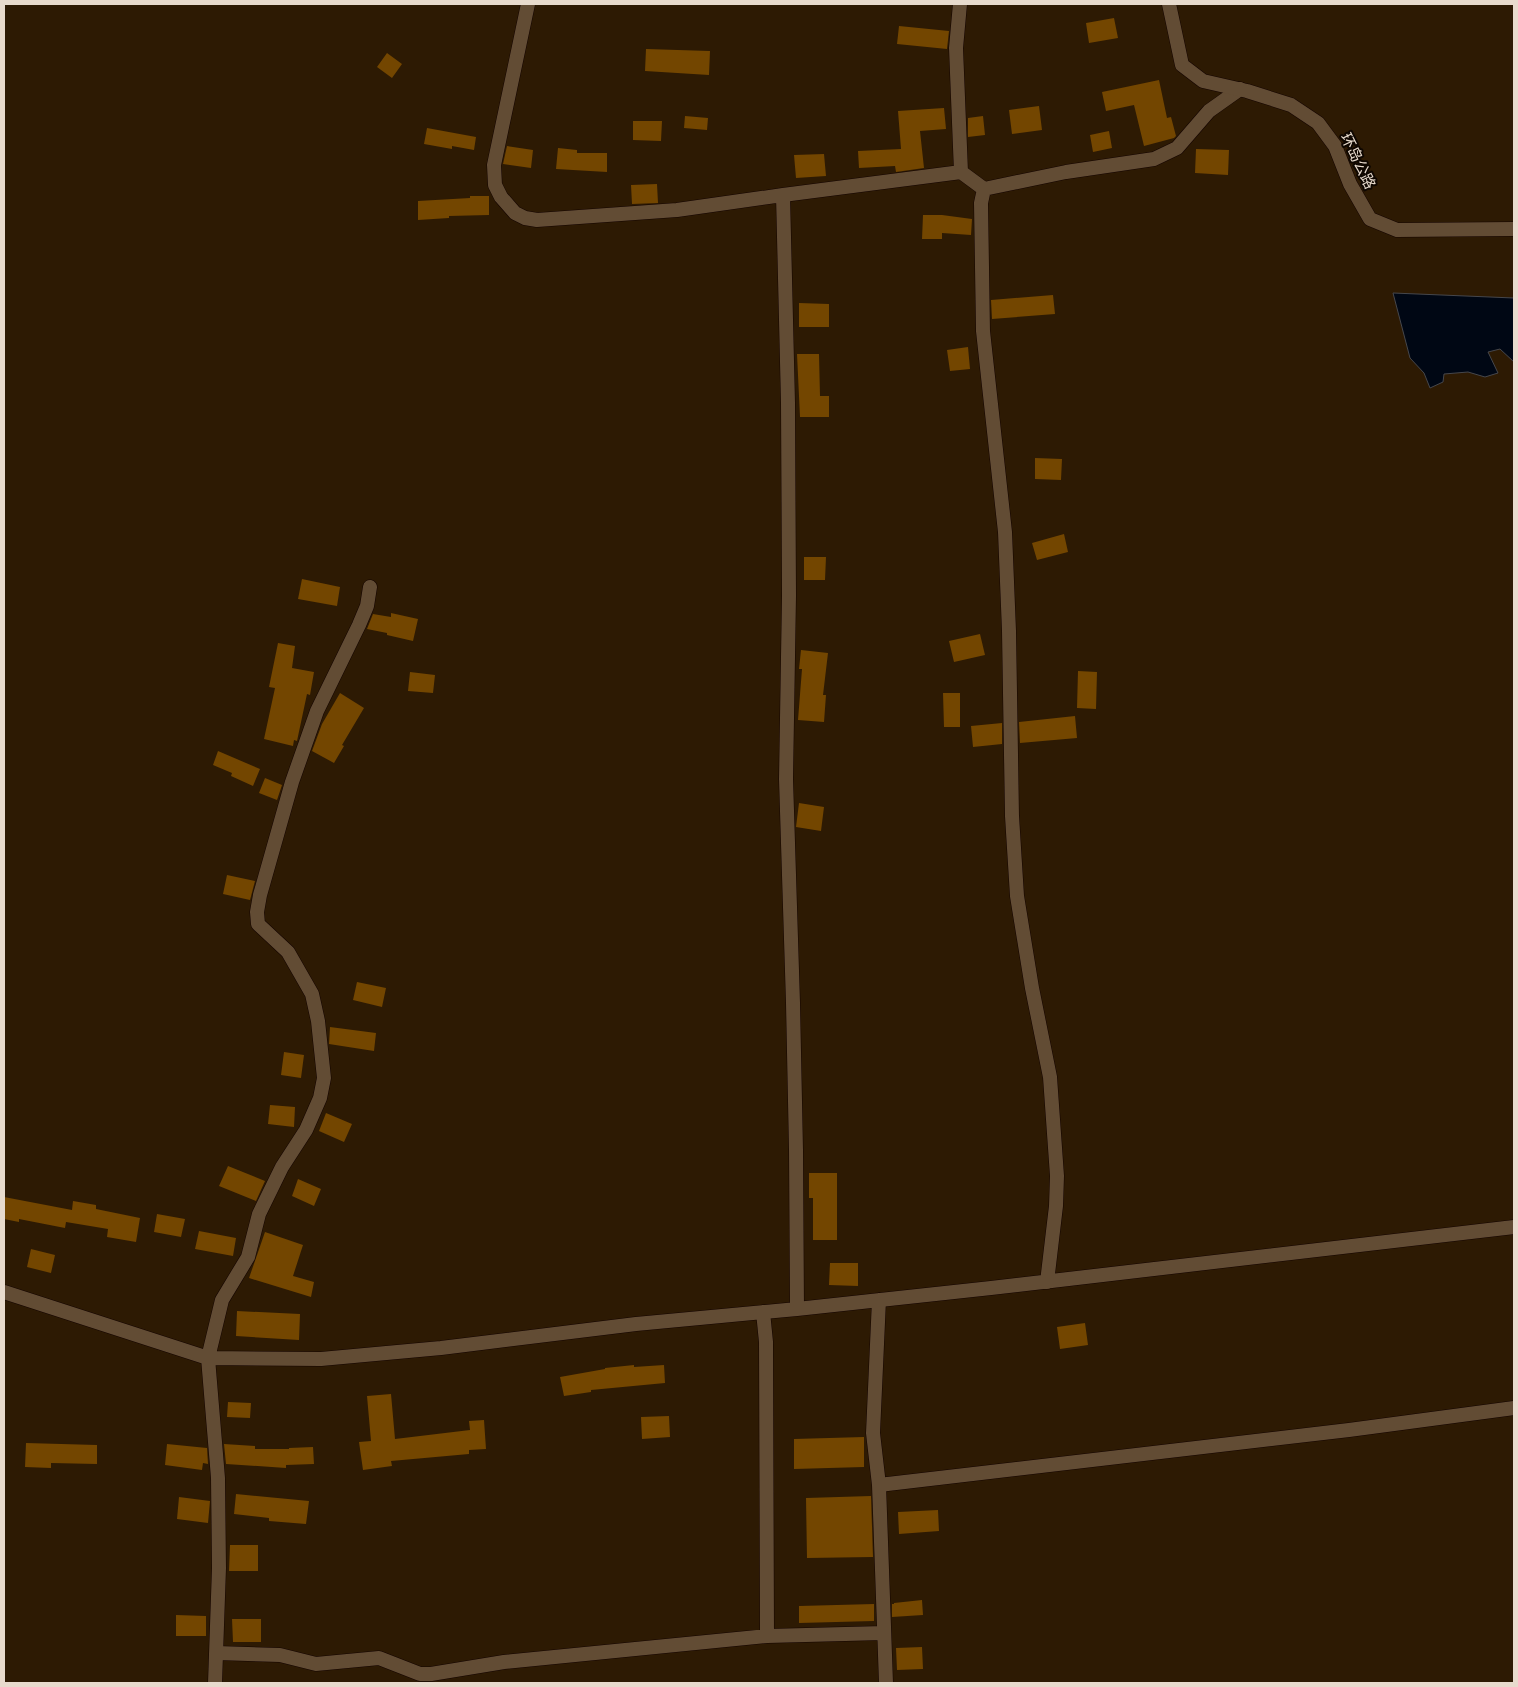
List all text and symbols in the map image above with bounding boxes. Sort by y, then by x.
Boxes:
street label: 环岛公路 [1338,130,1379,191]

